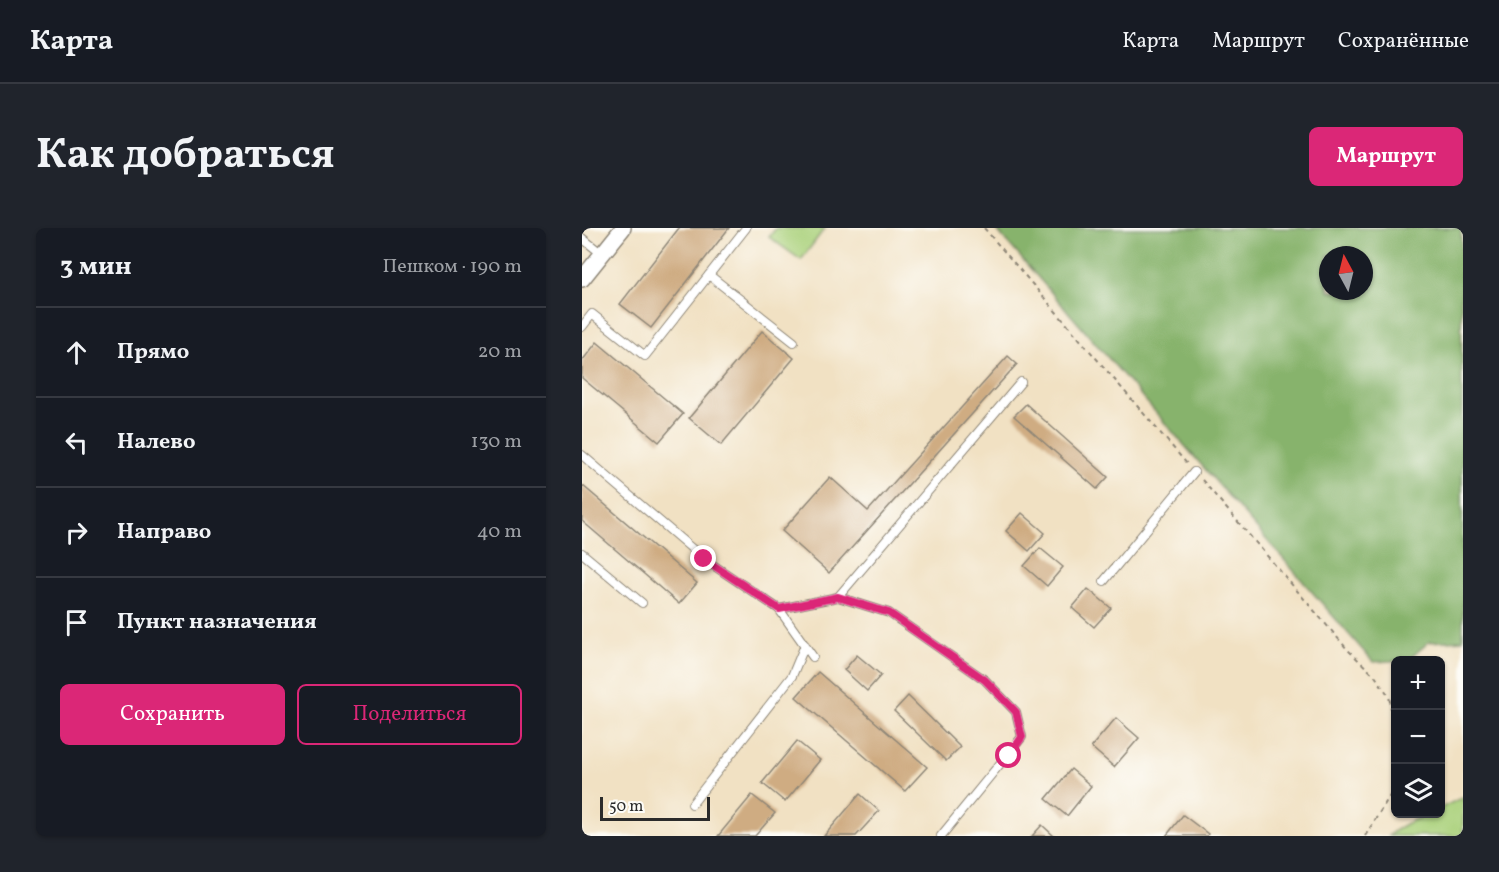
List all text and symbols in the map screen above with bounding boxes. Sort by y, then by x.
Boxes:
text: Карта [30,22,113,61]
text: Карта [1122,27,1179,56]
text: Маршрут [1212,27,1305,56]
text: Сохранённые [1338,27,1469,56]
text: Как добраться [36,127,335,186]
button: Маршрут [1309,127,1463,186]
north arrow [1319,246,1373,300]
text: 3 мин [60,249,132,285]
text: Пешком · 190 m [382,253,522,281]
icon: ahead [60,336,93,369]
text: Прямо [117,337,189,368]
text: 20 m [478,338,522,366]
icon: left [60,426,93,459]
text: Налево [117,427,196,458]
text: 130 m [471,428,522,456]
icon: right [60,516,93,549]
text: Направо [117,517,211,548]
text: 40 m [477,518,522,546]
route end [690,545,716,571]
icon: arrive [60,606,93,639]
text: Пункт назначения [117,607,317,638]
map controls [1391,656,1445,818]
button: + [1391,656,1445,710]
button: Сохранить [60,684,285,745]
button: Поделиться [297,684,522,745]
button: − [1391,710,1445,764]
route start [995,742,1021,768]
button: layers [1391,764,1445,818]
scale bar [600,794,710,822]
text: 50 m [609,796,643,818]

